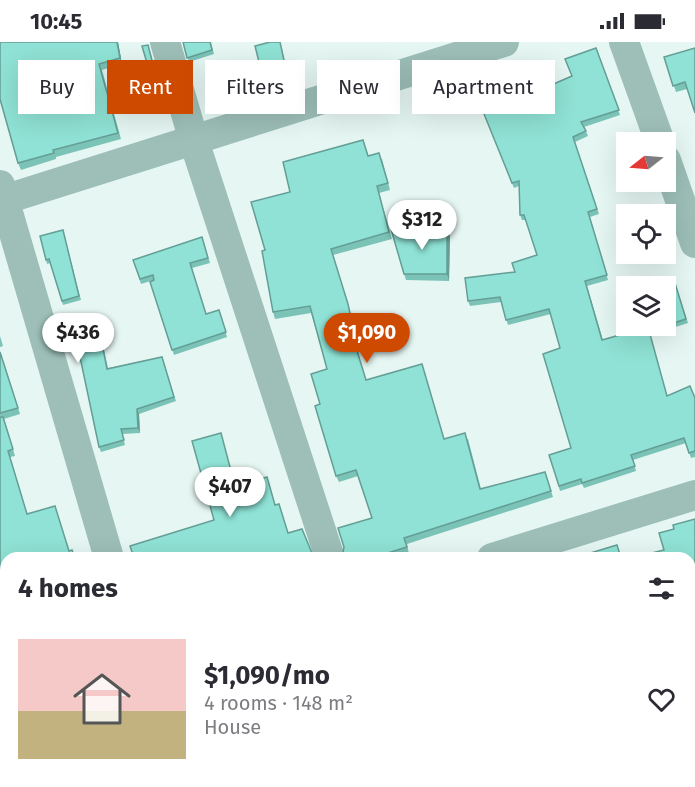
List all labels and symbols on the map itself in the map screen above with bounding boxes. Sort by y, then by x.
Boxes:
north arrow [616,132,676,192]
pin: $312 [386,200,458,251]
pin: $436 [42,313,114,364]
pin: $1,090 [318,313,416,364]
pin: $407 [194,467,266,518]

